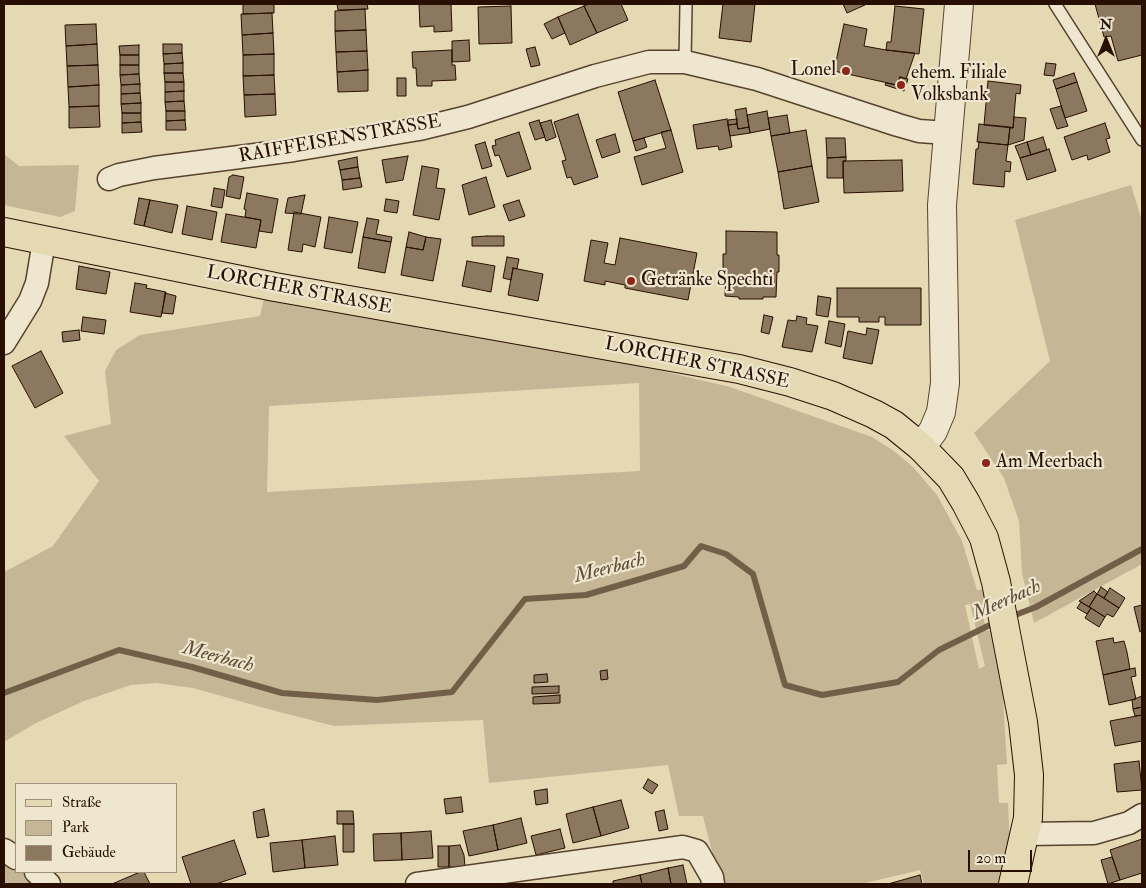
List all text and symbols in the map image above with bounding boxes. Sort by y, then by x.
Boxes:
north arrow [1081,15,1131,65]
text: N [1100,16,1112,33]
place label: Lonel [790,60,836,82]
place label: ehem. Filiale Volksbank [911,63,1007,107]
marker: Lonel [840,65,852,77]
marker: ehem. Filiale Volksbank [895,79,907,91]
street label: RAIFFEISENSTRASSE [237,111,443,169]
street label: LORCHER STRASSE [204,262,394,320]
place label: Getränke Spechti [641,270,773,292]
marker: Getränke Spechti [625,275,637,287]
street label: LORCHER STRASSE [603,333,791,395]
place label: Am Meerbach [996,452,1103,474]
marker: Am Meerbach [980,457,992,469]
water label: Meerbach [572,549,648,589]
water label: Meerbach [969,575,1045,627]
water label: Meerbach [180,637,256,679]
legend [15,783,178,873]
text: Straße [62,793,101,812]
text: Park [62,818,89,837]
scale bar [971,840,1035,872]
text: Gebäude [62,843,116,862]
text: 20 m [976,849,1006,868]

